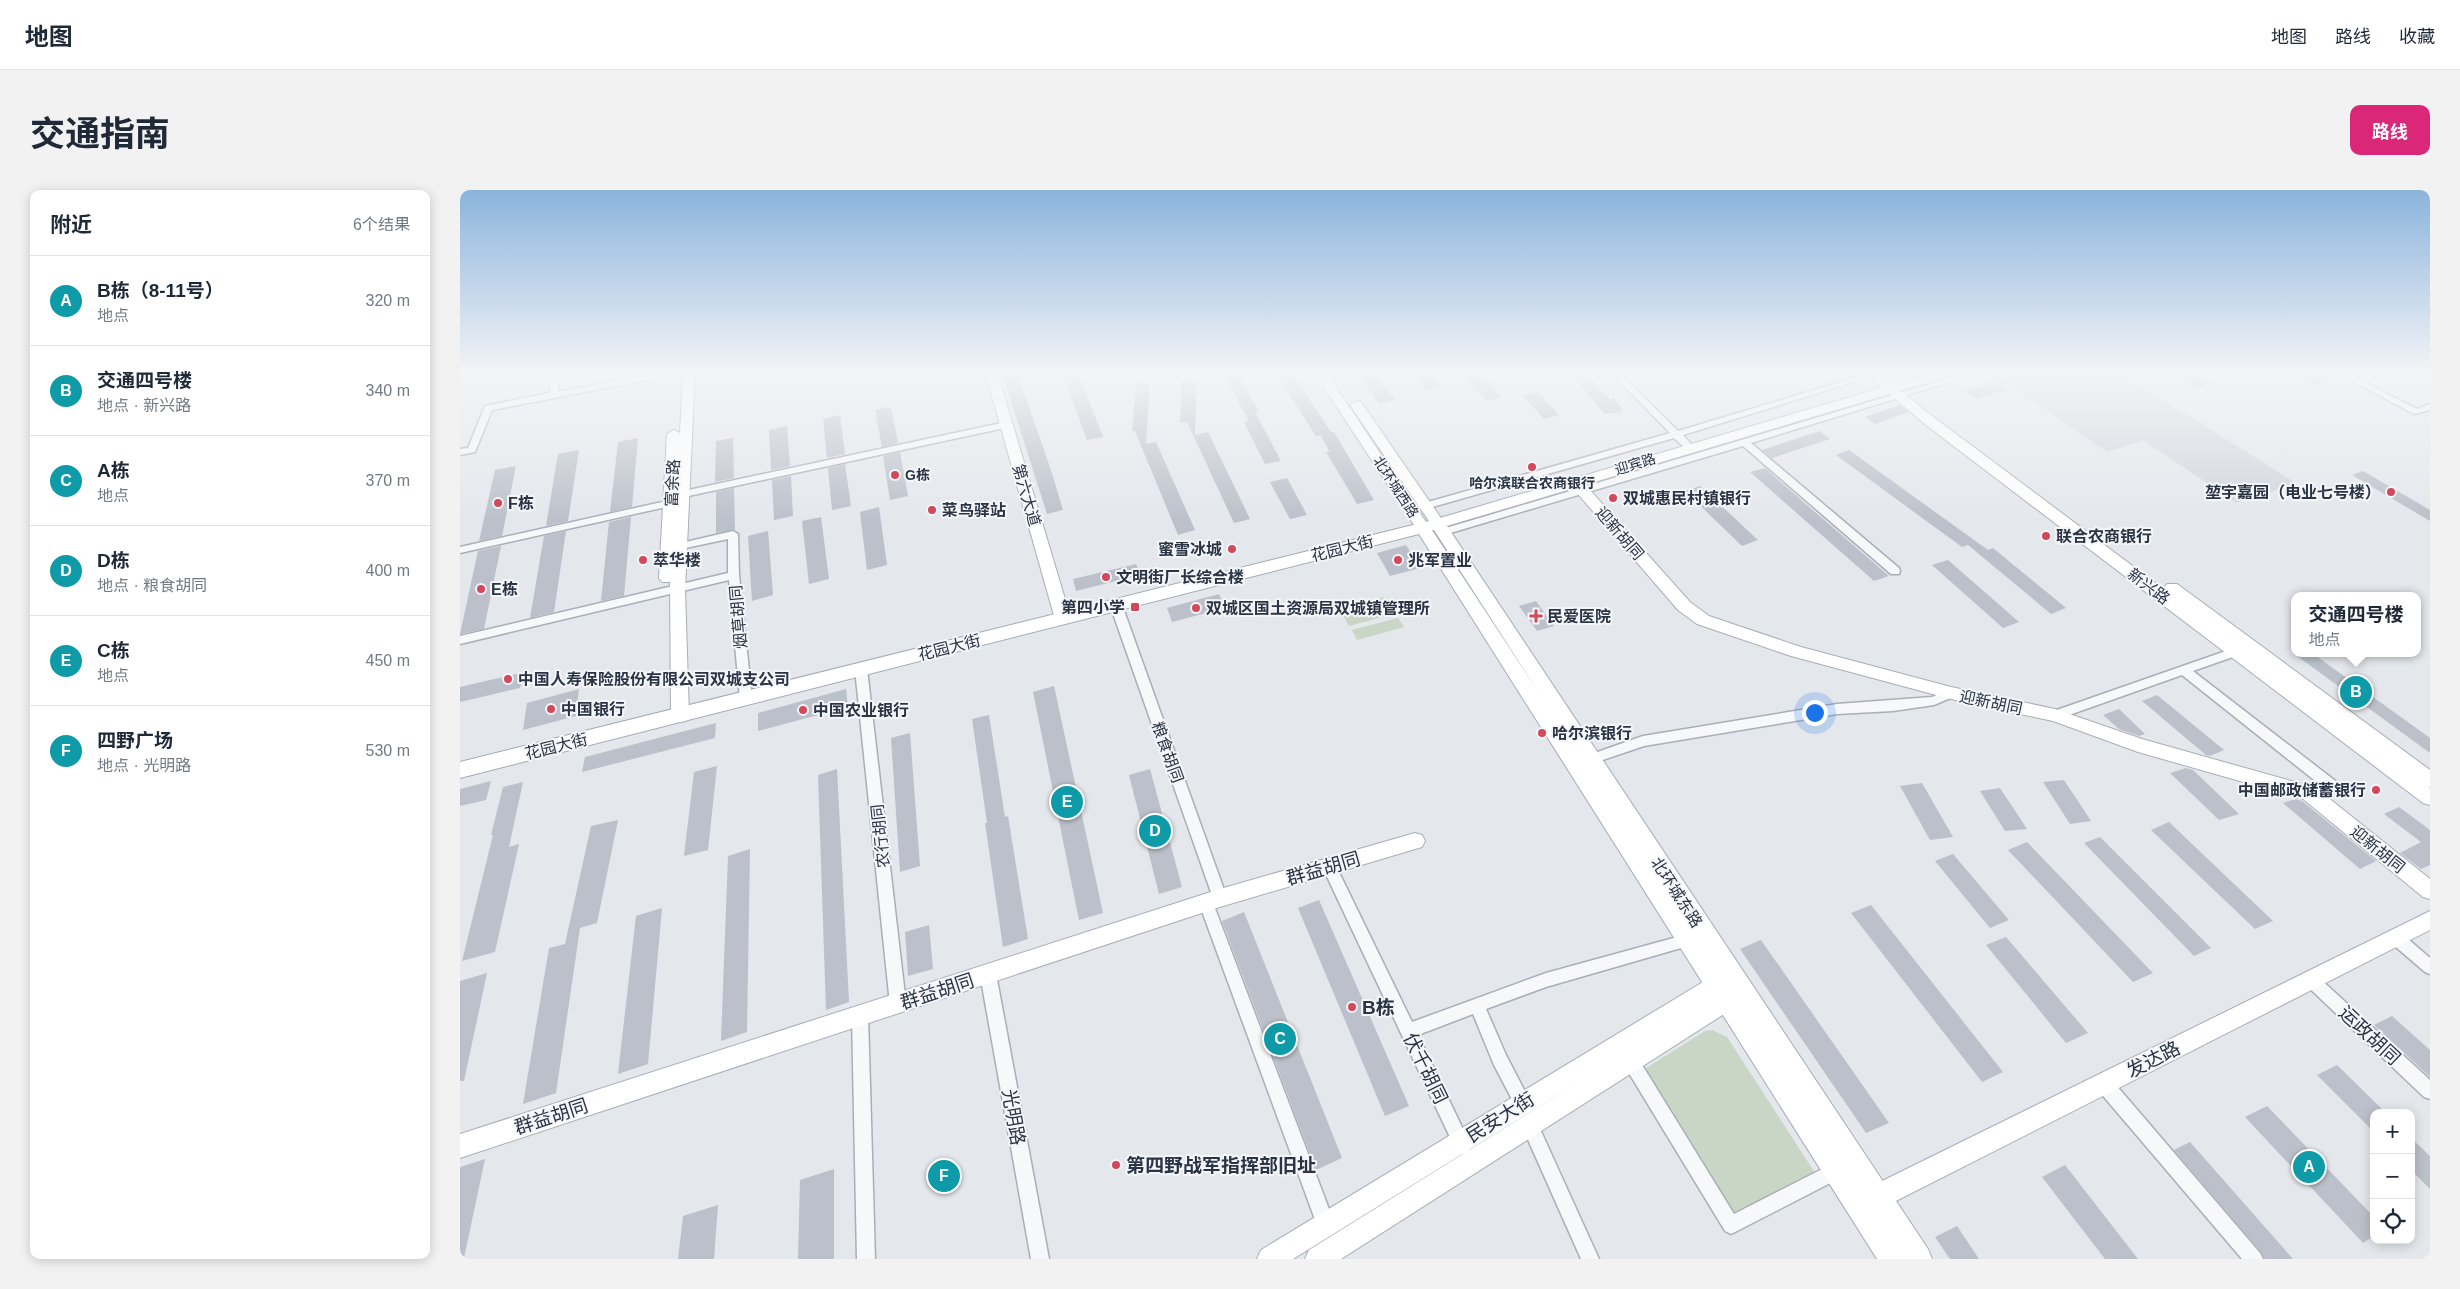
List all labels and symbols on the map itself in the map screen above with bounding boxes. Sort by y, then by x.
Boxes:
street label: 迎宾路 [1613,450,1657,478]
street label: 北环城西路 [1370,453,1422,521]
street label: 富余路 [663,459,682,507]
marker: 哈尔滨联合农商银行 [1526,461,1538,473]
street label: 第六大道 [1010,462,1044,528]
place label: G栋 [905,467,930,483]
marker: G栋 [889,469,901,481]
place label: 哈尔滨联合农商银行 [1469,475,1595,491]
place label: 堃宇嘉园（电业七号楼） [2205,484,2381,501]
marker: 堃宇嘉园（电业七号楼） [2385,486,2397,498]
place label: 双城惠民村镇银行 [1623,489,1751,507]
marker: 双城惠民村镇银行 [1607,492,1619,504]
place label: F栋 [508,494,534,512]
marker: F栋 [492,497,504,509]
place label: 菜鸟驿站 [942,502,1006,519]
marker: 菜鸟驿站 [926,504,938,516]
street label: 迎新胡同 [1592,504,1647,563]
place label: 联合农商银行 [2056,528,2152,545]
marker: 联合农商银行 [2040,530,2052,542]
street label: 花园大街 [1309,532,1375,564]
place label: 蜜雪冰城 [1158,540,1222,558]
marker: 蜜雪冰城 [1226,543,1238,555]
place label: 萃华楼 [653,551,701,569]
place label: 兆军置业 [1408,552,1472,569]
marker: 萃华楼 [637,554,649,566]
marker: 兆军置业 [1392,554,1404,566]
street label: 新兴路 [2124,565,2173,608]
place label: 文明街厂长综合楼 [1116,569,1244,586]
marker: 文明街厂长综合楼 [1100,571,1112,583]
place label: E栋 [491,580,518,598]
marker: E栋 [475,583,487,595]
street label: 烟草胡同 [727,584,750,650]
place label: 第四小学 [1061,599,1125,616]
place label: 双城区国土资源局双城镇管理所 [1206,599,1430,617]
marker: 第四小学 [1129,601,1141,613]
marker: 双城区国土资源局双城镇管理所 [1190,602,1202,614]
place label: 民爱医院 [1547,608,1611,625]
marker: 民爱医院 [1529,609,1543,623]
street label: 花园大街 [916,631,982,663]
place label: 中国人寿保险股份有限公司双城支公司 [518,670,790,688]
marker: 中国人寿保险股份有限公司双城支公司 [502,673,514,685]
pin: B [2340,673,2372,711]
street label: 迎新胡同 [1958,688,2024,717]
your location [1802,700,1828,726]
place label: 中国银行 [561,701,625,718]
place label: 中国农业银行 [813,702,909,719]
marker: 中国银行 [545,703,557,715]
marker: 中国农业银行 [797,704,809,716]
street label: 粮食胡同 [1149,719,1186,785]
place label: 哈尔滨银行 [1552,725,1632,742]
marker: 哈尔滨银行 [1536,727,1548,739]
street label: 花园大街 [523,730,589,762]
place label: 中国邮政储蓄银行 [2238,782,2366,799]
pin: E [1051,783,1083,821]
marker: 中国邮政储蓄银行 [2370,784,2382,796]
street label: 农行胡同 [869,803,892,869]
pin: D [1139,812,1171,850]
street label: 迎新胡同 [2347,823,2408,876]
street label: 群益胡同 [1284,848,1363,889]
street label: 北环城东路 [1648,854,1705,930]
street label: 群益胡同 [898,970,977,1013]
place label: B栋 [1362,997,1395,1018]
marker: B栋 [1346,1001,1358,1013]
street label: 运政胡同 [2335,1002,2405,1069]
pin: C [1264,1020,1296,1058]
street label: 伏千胡同 [1399,1029,1452,1107]
street label: 发达路 [2123,1037,2183,1082]
street label: 光明路 [998,1087,1029,1147]
street label: 民安大街 [1462,1088,1538,1146]
street label: 群益胡同 [512,1095,591,1138]
pin: A [2293,1148,2325,1186]
place label: 第四野战军指挥部旧址 [1126,1155,1316,1176]
pin: F [928,1157,960,1195]
marker: 第四野战军指挥部旧址 [1110,1159,1122,1171]

